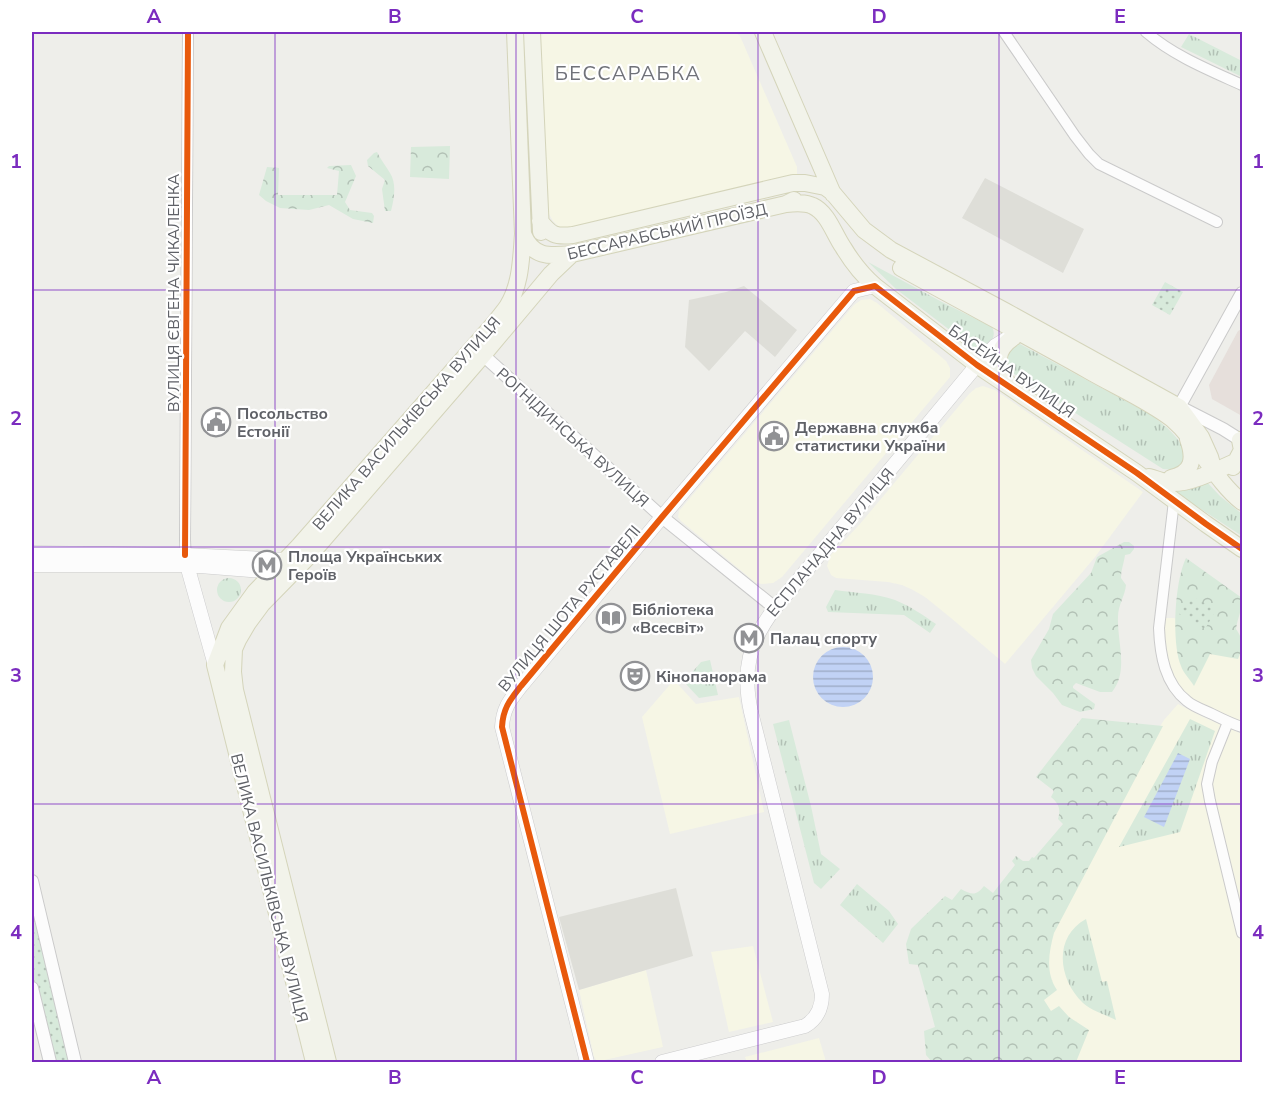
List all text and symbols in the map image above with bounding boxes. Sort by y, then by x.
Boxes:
text: A [147,3,162,30]
text: B [388,3,402,30]
text: C [630,3,644,30]
text: D [871,3,887,30]
text: E [1114,3,1126,30]
district label: БЕССАРАБКА [555,60,701,87]
text: 1 [10,148,22,175]
text: 1 [1252,148,1264,175]
street label: ВУЛИЦЯ ЄВГЕНА ЧИКАЛЕНКА [163,173,185,412]
street label: БЕССАРАБСЬКИЙ ПРОЇЗД [565,198,770,266]
street label: ВЕЛИКА ВАСИЛЬКІВСЬКА ВУЛИЦЯ [308,312,506,535]
street label: БАСЕЙНА ВУЛИЦЯ [944,320,1079,424]
street label: РОГНІДИНСЬКА ВУЛИЦЯ [491,363,653,512]
place label: Посольство Естонії [237,403,328,443]
text: 2 [10,405,22,432]
text: 2 [1252,405,1264,432]
public building icon: Посольство Естонії [200,406,232,438]
place label: Державна служба статистики України [795,417,946,457]
public building icon: Державна служба статистики України [758,420,790,452]
street label: ЕСПЛАНАДНА ВУЛИЦЯ [762,464,899,622]
street label: ВУЛИЦЯ ШОТА РУСТАВЕЛІ [494,521,646,697]
place label: Площа Українських Героїв [288,546,442,586]
metro station icon: Площа Українських Героїв [251,549,283,581]
place label: Бібліотека «Всесвіт» [632,599,714,639]
library icon: Бібліотека «Всесвіт» [595,602,627,634]
metro station icon: Палац спорту [733,622,765,654]
place label: Палац спорту [770,628,877,650]
theatre icon: Кінопанорама [619,660,651,692]
text: 3 [10,662,22,689]
text: 3 [1252,662,1264,689]
place label: Кінопанорама [656,666,767,688]
street label: ВЕЛИКА ВАСИЛЬКІВСЬКА ВУЛИЦЯ [225,751,313,1025]
text: 4 [10,919,22,946]
text: 4 [1252,919,1264,946]
text: A [147,1064,162,1091]
text: B [388,1064,402,1091]
text: C [630,1064,644,1091]
text: D [871,1064,887,1091]
text: E [1114,1064,1126,1091]

